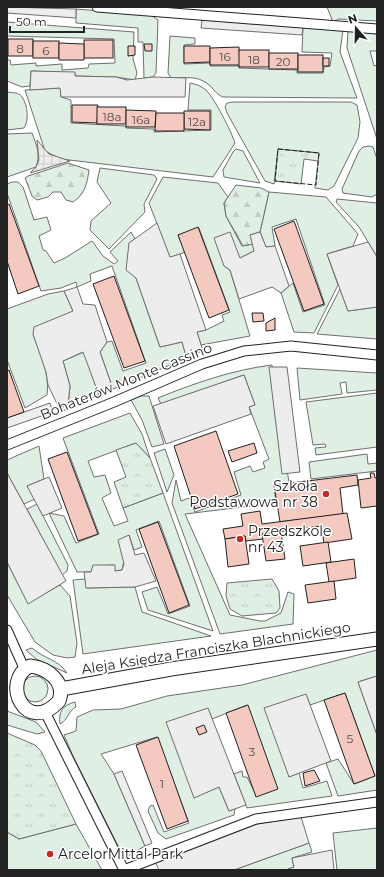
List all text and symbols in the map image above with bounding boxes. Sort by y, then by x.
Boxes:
scale bar [10,8,84,34]
north arrow [336,8,376,48]
text: N [346,11,359,27]
text: 50 m [16,14,47,29]
house number: 8 [16,41,24,56]
house number: 6 [42,43,50,58]
house number: 16 [219,49,231,64]
house number: 18 [248,52,260,67]
house number: 20 [276,54,290,69]
house number: 18a [102,109,122,124]
house number: 16a [132,112,150,127]
house number: 12a [188,114,206,129]
street label: Bohaterów Monte Cassino [37,338,215,424]
place label: Szkoła Podstawowa nr 38 [189,477,318,511]
marker: Szkoła Podstawowa nr 38 [321,489,331,499]
place label: Przedszkole nr 43 [248,522,331,556]
marker: Przedszkole nr 43 [235,534,245,544]
street label: Aleja Księdza Franciszka Blachnickiego [80,618,352,678]
house number: 5 [347,731,354,746]
house number: 3 [249,744,256,759]
house number: 1 [160,776,164,791]
place label: ArcelorMittal Park [58,845,184,863]
marker: ArcelorMittal Park [45,849,55,859]

